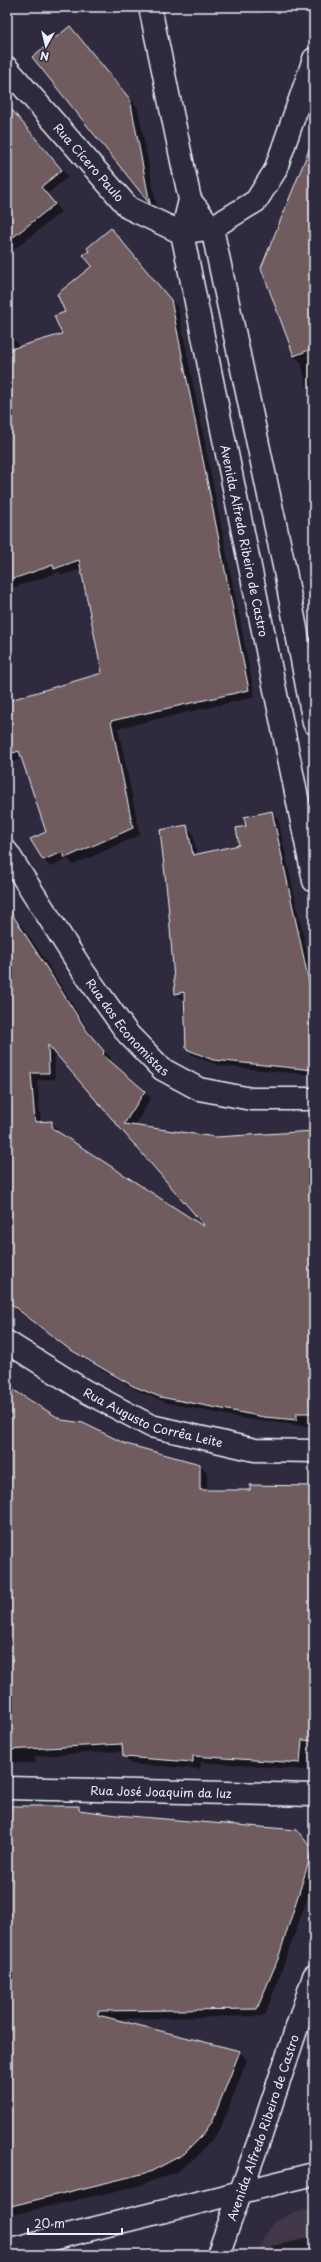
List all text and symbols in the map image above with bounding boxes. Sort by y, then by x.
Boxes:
north arrow [26,26,66,66]
text: N [39,47,50,65]
street label: Rua Cícero Paulo [50,119,129,206]
street label: Avenida Alfredo Ribeiro de Castro [216,443,273,639]
street label: Rua dos Economistas [82,975,172,1080]
street label: Rua Augusto Corrêa Leite [80,1383,225,1451]
street label: Rua José Joaquim da luz [90,1781,232,1802]
street label: Avenida Alfredo Ribeiro de Castro [222,2032,303,2223]
scale bar [28,2210,122,2236]
text: 20 m [34,2214,65,2232]

